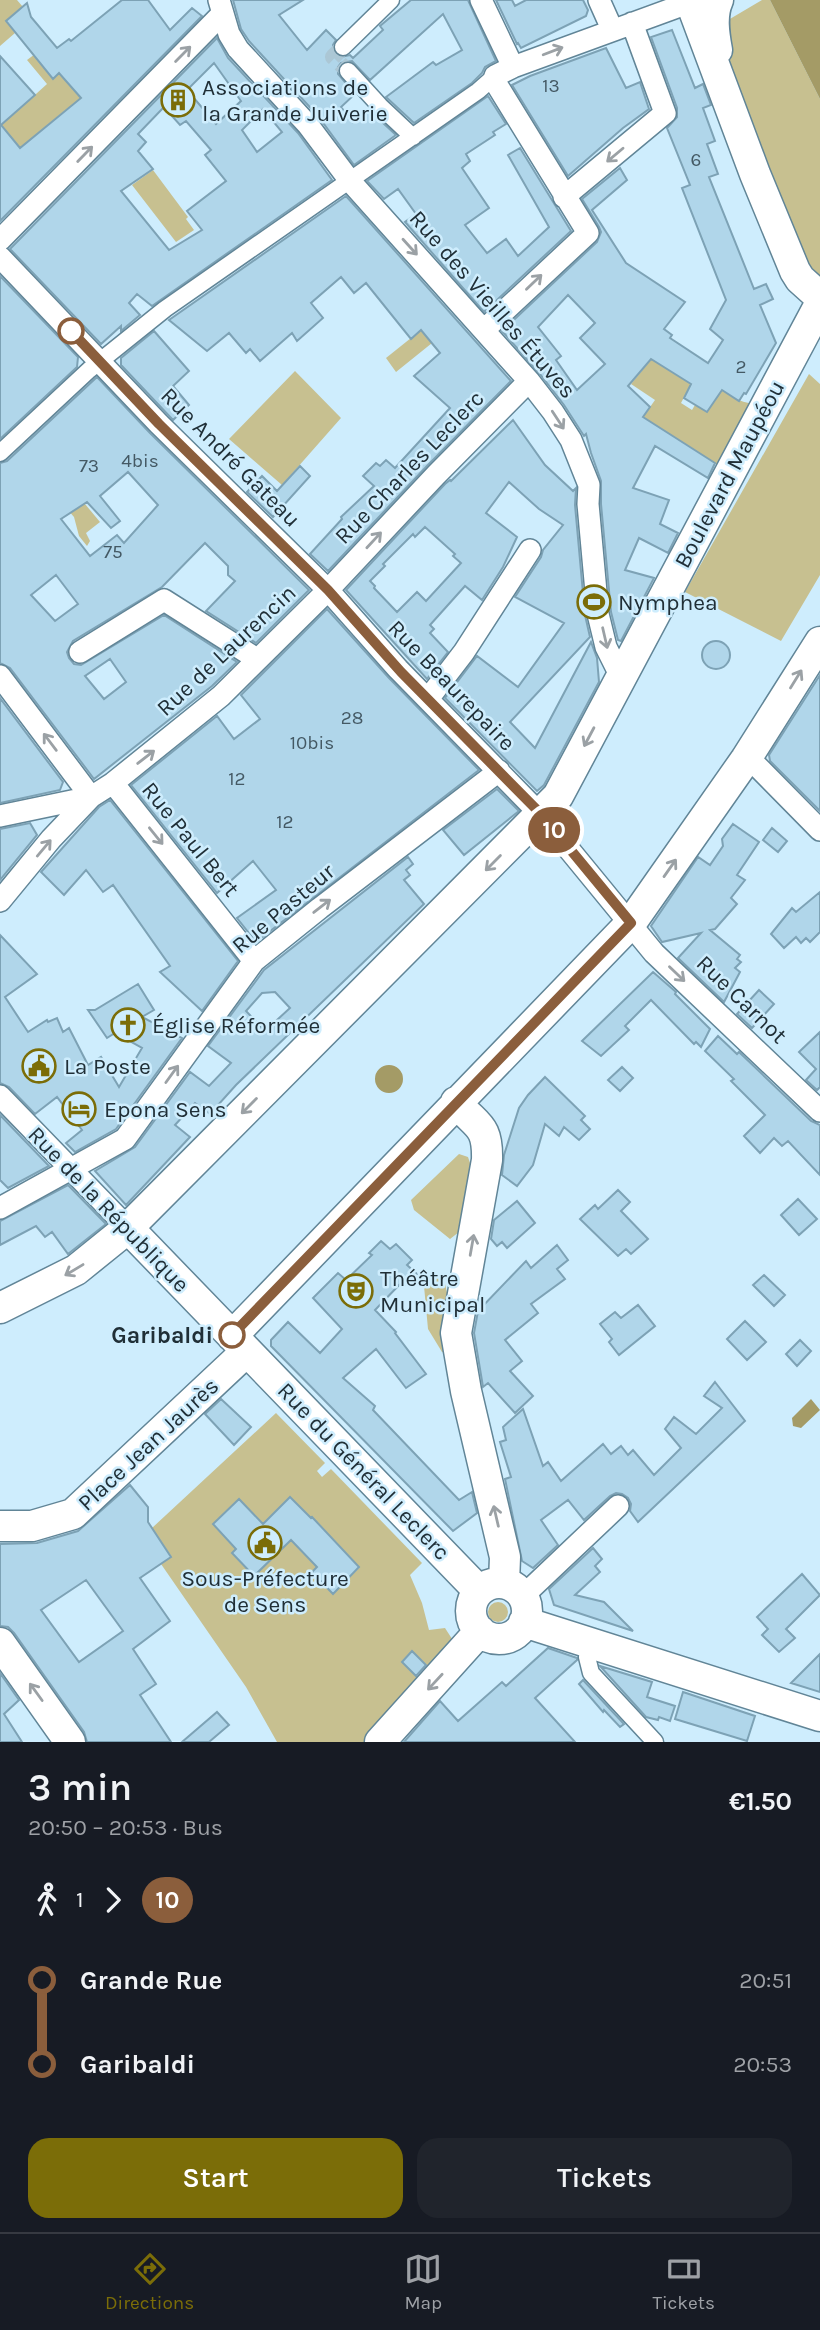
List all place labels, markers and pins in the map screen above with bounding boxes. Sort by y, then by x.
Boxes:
place label: Associations de la Grande Juiverie [202,74,388,127]
building icon: Associations de la Grande Juiverie [159,81,197,119]
unlabelled marker [58,318,84,344]
sports icon: Nymphea [575,583,613,621]
place label: Nymphea [618,589,718,616]
church icon: Église Réformée [109,1006,147,1044]
place label: Église Réformée [152,1012,320,1039]
public building icon: La Poste [20,1047,58,1085]
place label: La Poste [64,1053,151,1080]
hotel icon: Epona Sens [60,1090,98,1128]
place label: Epona Sens [104,1096,227,1123]
place label: Théâtre Municipal [380,1265,485,1318]
theatre icon: Théâtre Municipal [337,1272,375,1310]
place label: Garibaldi [111,1322,213,1349]
marker: Garibaldi [219,1322,245,1348]
public building icon: Sous-Préfecture de Sens [246,1524,284,1562]
place label: Sous-Préfecture de Sens [181,1565,349,1618]

